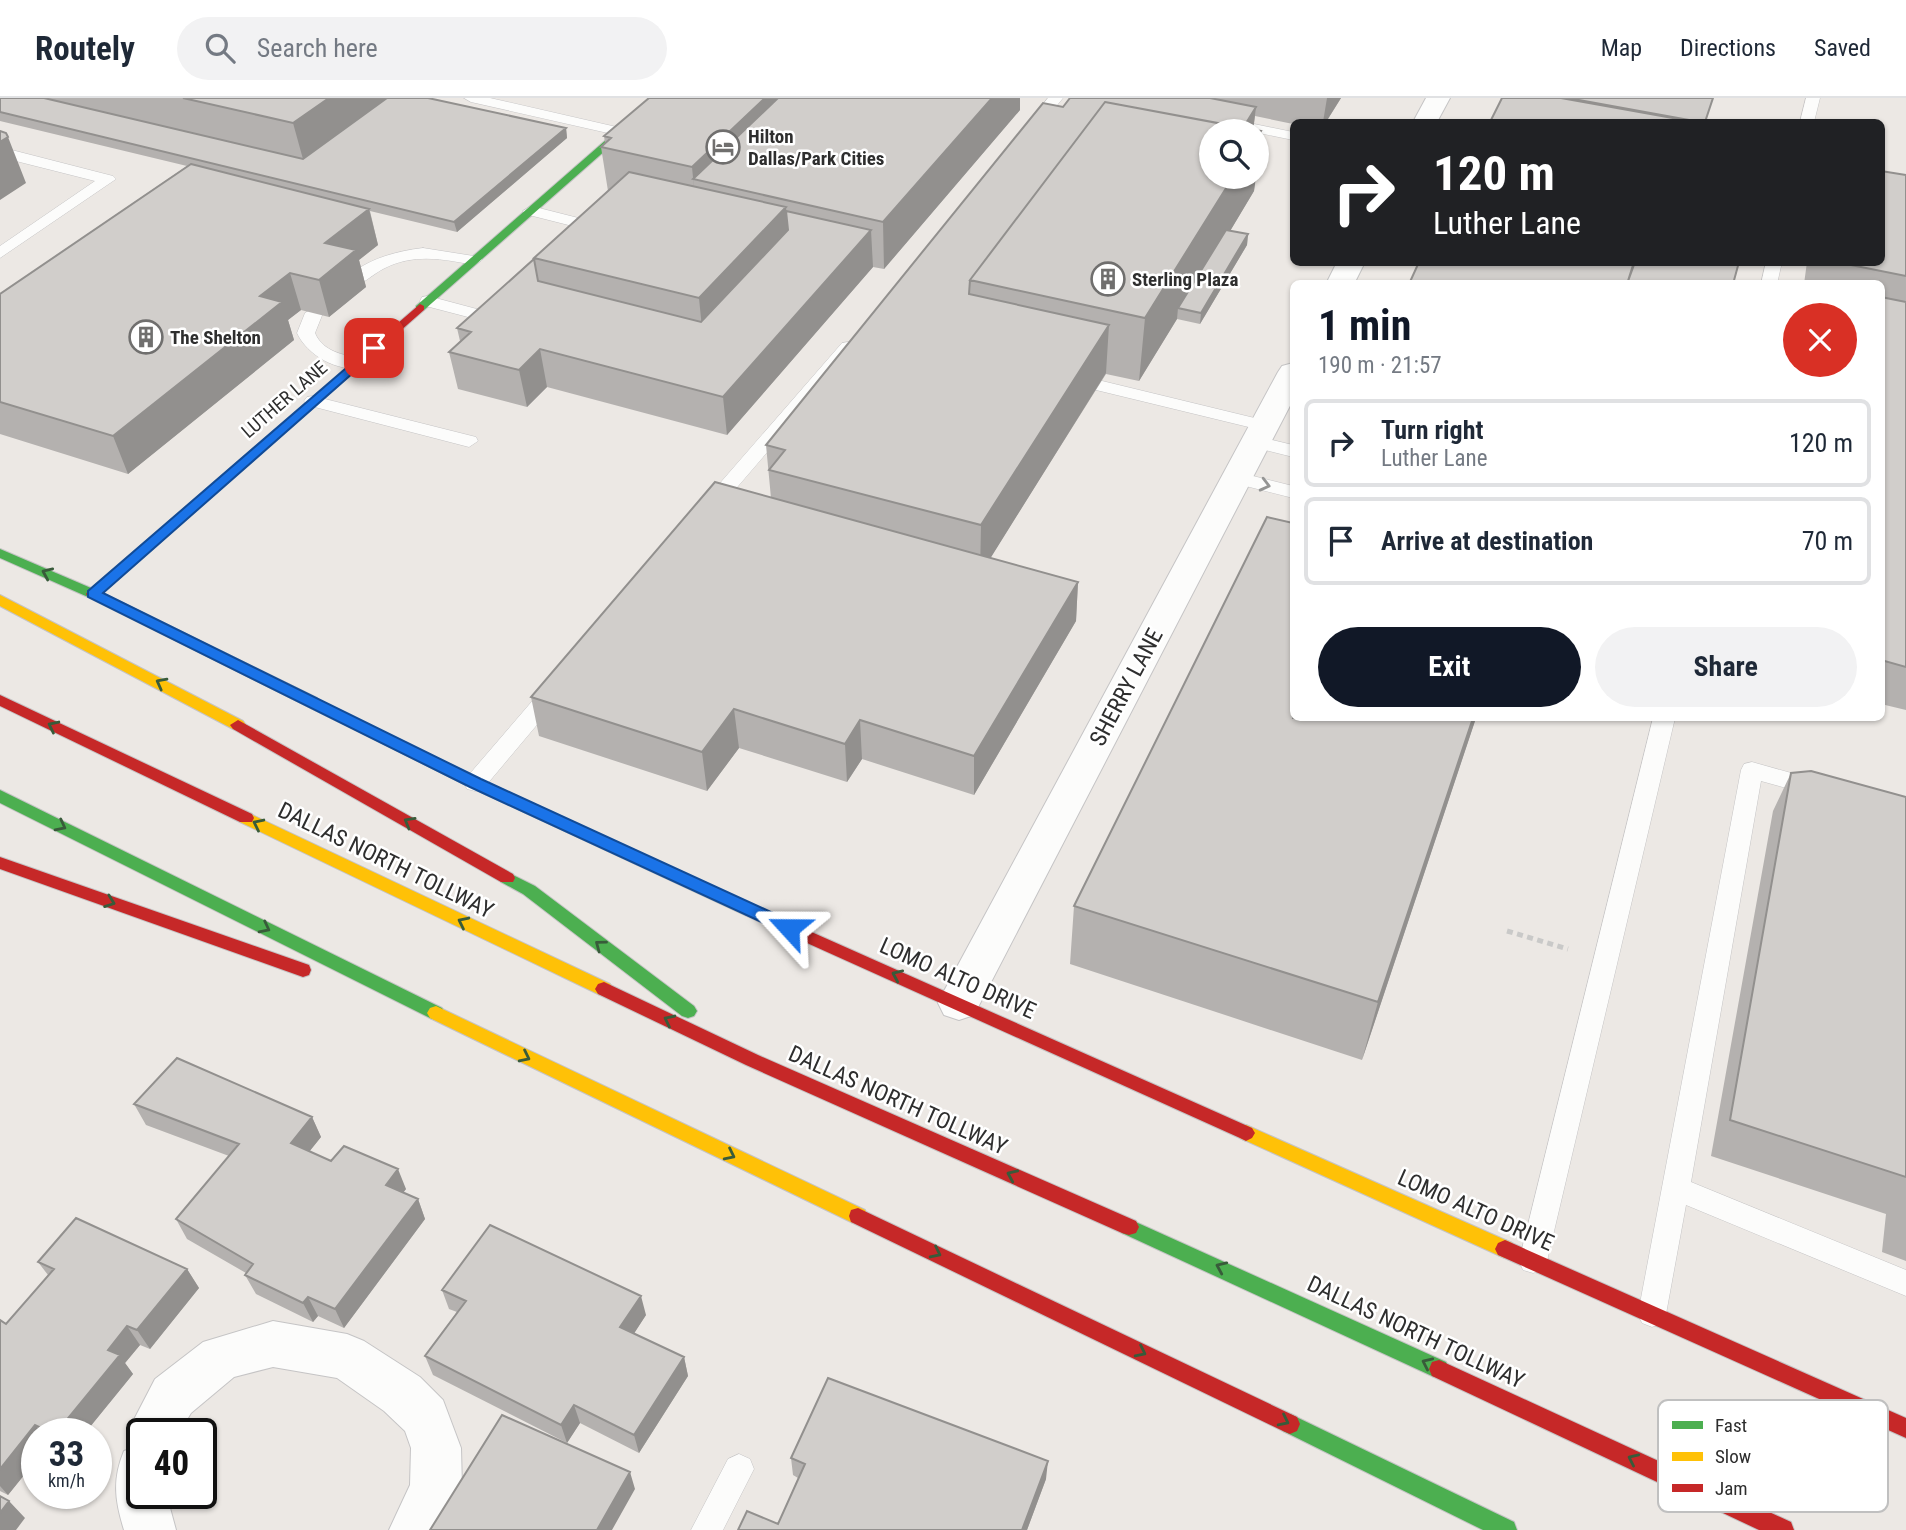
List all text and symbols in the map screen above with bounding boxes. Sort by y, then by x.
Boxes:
search box [177,17,667,80]
text: Routely [35,29,135,68]
icon: search [201,29,239,67]
text: Search here [257,33,378,63]
text: Map [1601,34,1642,62]
text: Directions [1680,34,1776,62]
text: Saved [1814,34,1871,62]
map controls [1199,119,1269,189]
button: search [1199,119,1269,189]
place label: Hilton Dallas/Park Cities [748,125,885,170]
hotel icon: Hilton Dallas/Park Cities [704,128,742,166]
text: 120 m [1433,145,1555,202]
icon: right [1318,147,1409,238]
text: Luther Lane [1433,204,1581,242]
building icon: Sterling Plaza [1089,260,1127,298]
place label: Sterling Plaza [1132,268,1238,291]
text: 1 min [1318,301,1411,350]
button: close [1783,303,1857,377]
building icon: The Shelton [127,318,165,356]
pin [344,318,404,378]
place label: The Shelton [170,326,261,349]
icon: arrive [355,329,393,367]
text: 190 m · 21:57 [1318,352,1442,379]
street label: LUTHER LANE [237,356,332,443]
text: Turn right [1381,415,1483,445]
icon: right [1322,424,1360,462]
text: 120 m [1789,428,1853,458]
text: Luther Lane [1381,445,1487,472]
one-way arrow [1259,477,1271,491]
icon: arrive [1322,522,1360,560]
text: Arrive at destination [1381,526,1593,556]
text: 70 m [1802,526,1853,556]
one-way arrow [41,567,54,581]
street label: SHERRY LANE [1084,624,1169,751]
button: Exit [1318,627,1581,707]
button: Share [1595,627,1857,707]
one-way arrow [156,678,168,692]
one-way arrow [48,720,60,734]
street label: DALLAS NORTH TOLLWAY [274,797,498,924]
one-way arrow [404,817,416,830]
one-way arrow [54,818,66,832]
one-way arrow [253,818,265,832]
position arrow [752,891,826,965]
one-way arrow [104,894,116,908]
one-way arrow [458,916,470,930]
one-way arrow [258,920,270,934]
street label: LOMO ALTO DRIVE [876,932,1040,1025]
one-way arrow [595,940,608,953]
one-way arrow [892,969,904,983]
one-way arrow [663,1014,676,1028]
street label: DALLAS NORTH TOLLWAY [784,1040,1011,1161]
one-way arrow [518,1049,530,1063]
one-way arrow [723,1147,735,1161]
street label: LOMO ALTO DRIVE [1394,1164,1558,1257]
one-way arrow [1007,1169,1020,1183]
one-way arrow [929,1245,941,1259]
one-way arrow [1215,1261,1228,1275]
street label: DALLAS NORTH TOLLWAY [1303,1270,1529,1395]
one-way arrow [1134,1343,1146,1357]
one-way arrow [1422,1357,1434,1371]
legend [1658,1400,1888,1512]
one-way arrow [1277,1412,1289,1426]
text: Fast [1715,1414,1747,1437]
speed limit sign: 40 [126,1418,217,1509]
text: 33 [49,1434,84,1475]
text: Slow [1715,1445,1751,1468]
one-way arrow [1628,1454,1640,1468]
text: km/h [48,1470,85,1491]
text: Jam [1715,1477,1748,1500]

